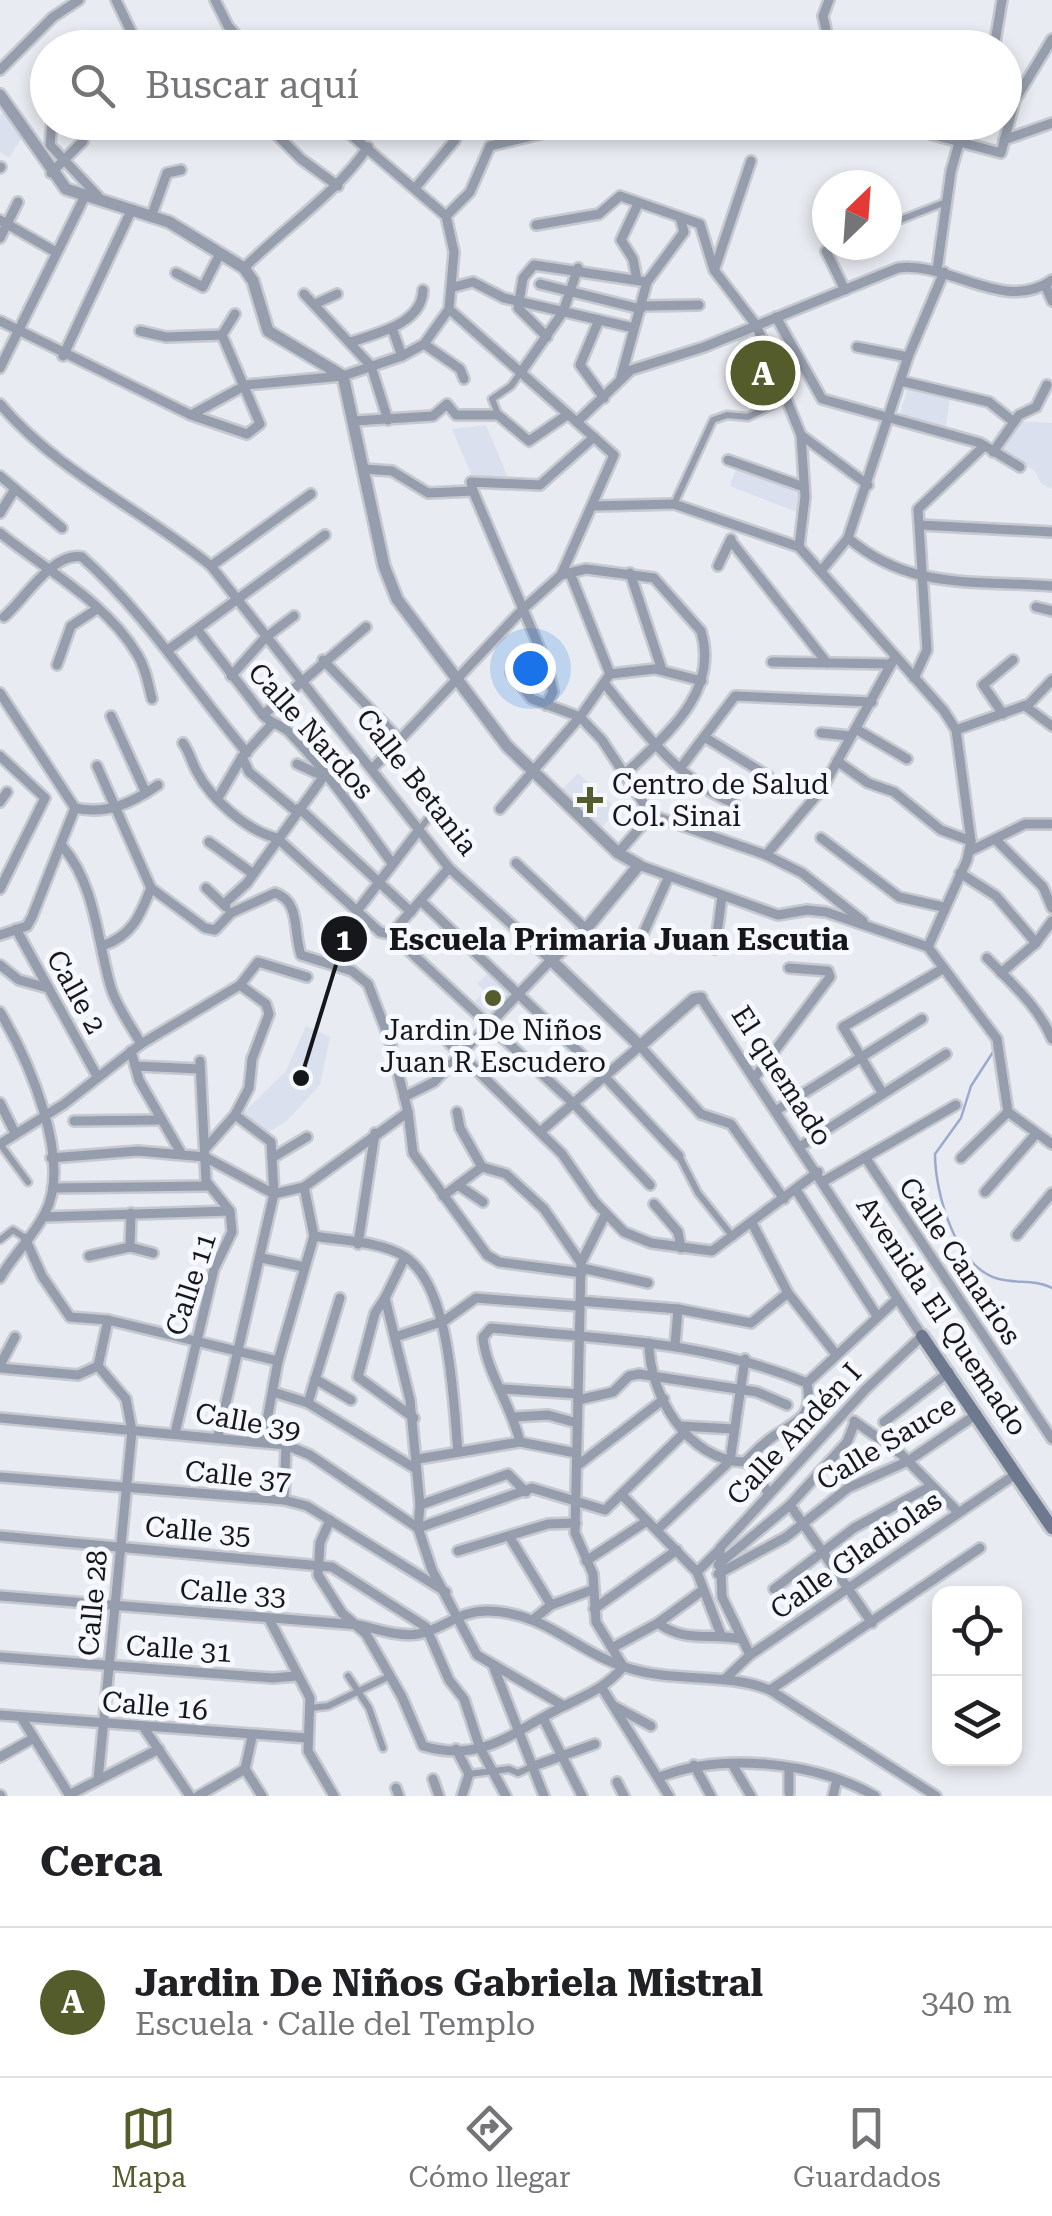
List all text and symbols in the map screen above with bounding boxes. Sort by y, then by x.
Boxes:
search box [30,30,1022,140]
icon: search [65,58,120,113]
text: Buscar aquí [145,63,359,107]
north arrow [812,170,902,260]
pin: A [730,336,796,410]
your location [505,643,556,694]
street label: Calle Nardos [241,656,381,806]
street label: Calle Betania [350,702,484,862]
place label: Centro de Salud Col. Sinai [612,768,829,833]
marker: Centro de Salud Col. Sinai [577,787,603,813]
callout: Escuela Primaria Juan Escutia [319,909,869,969]
text: 1 [336,922,353,957]
text: Escuela Primaria Juan Escutia [389,922,849,957]
street label: Calle 2 [40,944,112,1040]
marker: Jardin De Niños Juan R Escudero [482,987,504,1009]
street label: El quemado [725,1000,839,1152]
place label: Jardin De Niños Juan R Escudero [380,1014,606,1079]
street label: Calle Canarios [892,1171,1028,1351]
street label: Avenida El Quemado [850,1190,1034,1442]
street label: Calle 11 [159,1228,223,1340]
street label: Calle Andén I [720,1356,868,1512]
street label: Calle Sauce [811,1389,961,1497]
street label: Calle 39 [193,1397,303,1447]
street label: Calle 37 [183,1454,293,1498]
street label: Calle Gladiolas [764,1484,948,1626]
street label: Calle 35 [144,1510,252,1552]
street label: Calle 28 [72,1549,114,1657]
street label: Calle 33 [179,1573,287,1613]
map controls [932,1586,1022,1766]
button: locate [932,1586,1022,1676]
street label: Calle 31 [125,1629,233,1669]
button: layers [932,1676,1022,1766]
street label: Calle 16 [101,1685,209,1727]
text: Cerca [40,1837,162,1886]
text: Jardin De Niños Gabriela Mistral [135,1961,763,2005]
text: A [61,1983,84,2021]
text: 340 m [921,1983,1012,2021]
text: Escuela · Calle del Templo [135,2005,536,2043]
tab: Mapa [111,2101,186,2194]
tab: Cómo llegar [409,2101,571,2194]
tab: Guardados [793,2101,941,2194]

